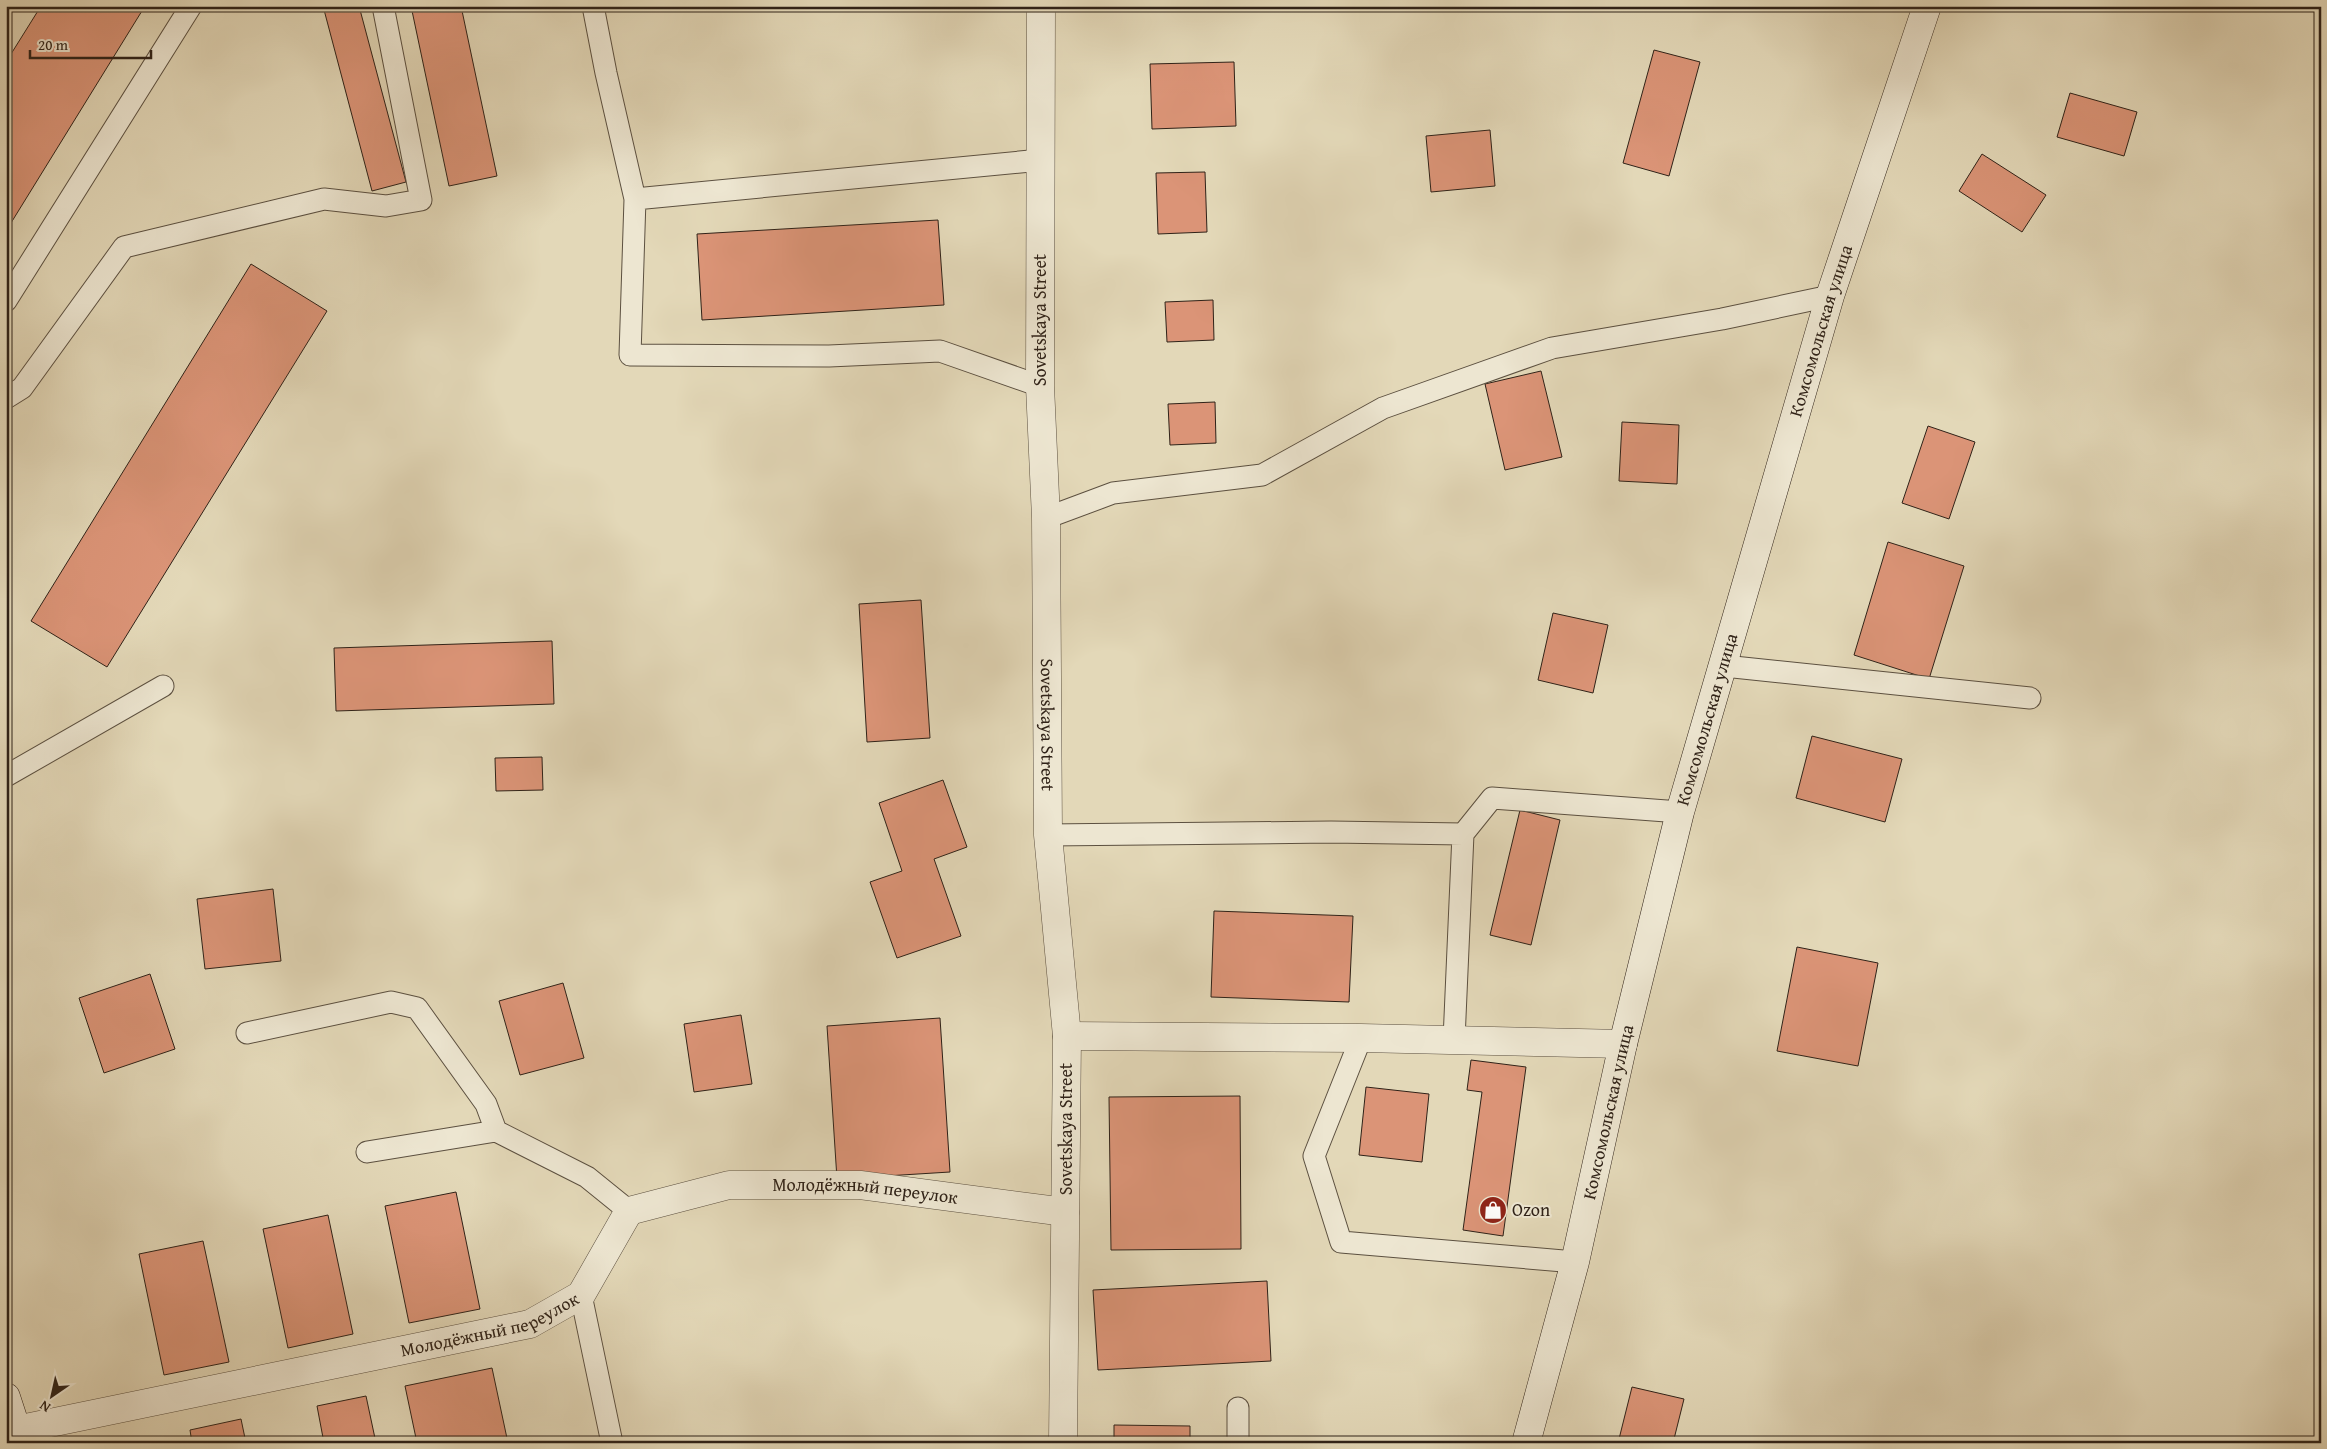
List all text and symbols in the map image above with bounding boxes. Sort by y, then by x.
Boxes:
scale bar [30,28,151,60]
text: 20 m [38,34,69,55]
street label: Комсомольская улица [1782,241,1859,420]
street label: Sovetskaya Street [1026,253,1053,386]
street label: Комсомольская улица [1669,629,1744,809]
street label: Sovetskaya Street [1034,658,1062,792]
street label: Комсомольская улица [1575,1021,1640,1202]
street label: Sovetskaya Street [1052,1062,1079,1195]
street label: Молодёжный переулок [772,1171,960,1211]
shop icon: Ozon [1478,1195,1508,1225]
place label: Ozon [1512,1196,1550,1223]
street label: Молодёжный переулок [398,1285,584,1363]
north arrow [28,1372,78,1422]
text: N [35,1396,54,1418]

